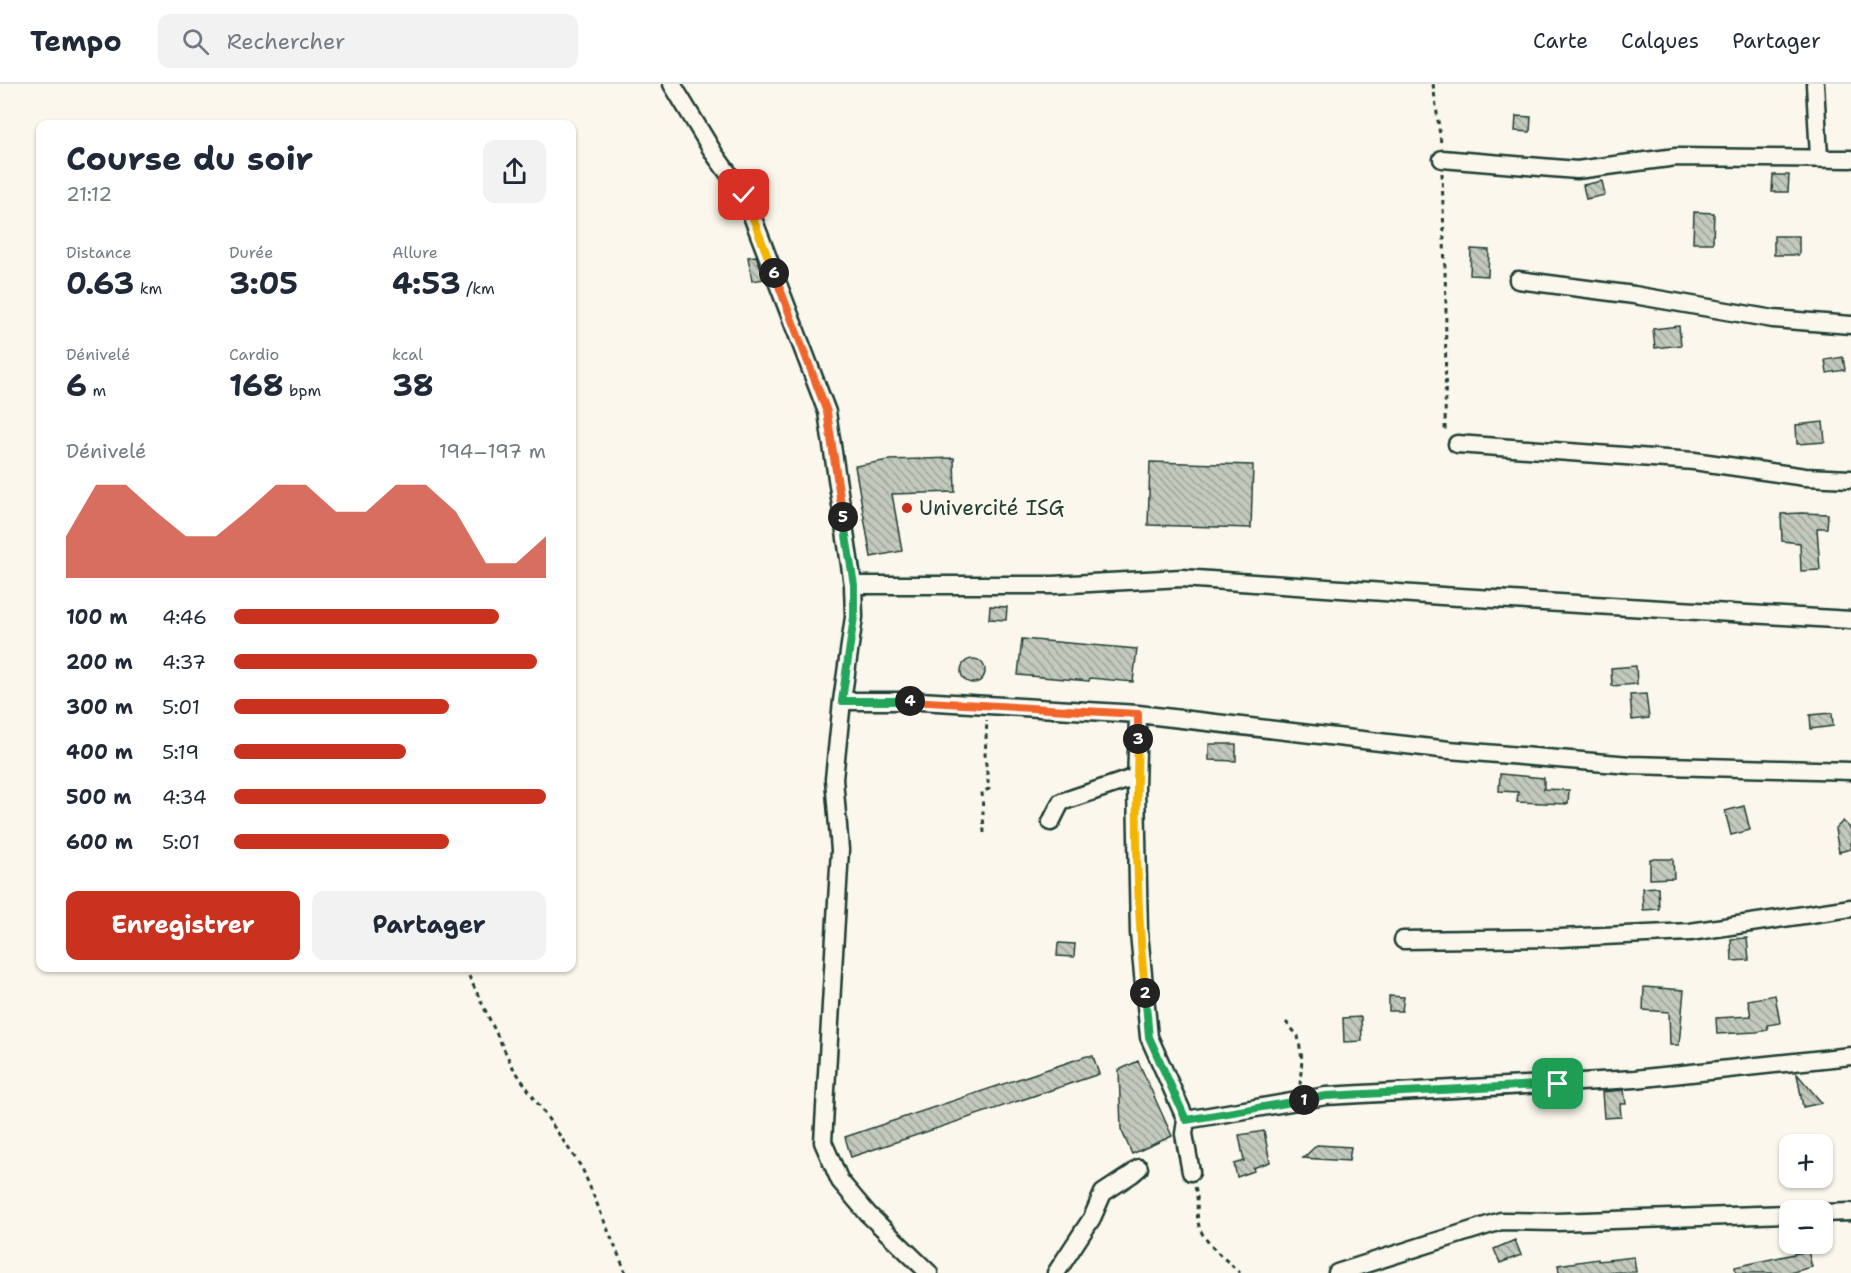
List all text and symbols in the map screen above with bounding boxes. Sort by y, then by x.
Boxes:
search box [158,14,578,68]
text: Tempo [30,22,122,60]
icon: search [179,25,212,58]
text: Rechercher [227,27,345,56]
text: Carte [1533,27,1588,55]
text: Calques [1621,27,1699,55]
text: Partager [1732,27,1821,55]
text: Course du soir [66,136,313,181]
button: share [483,140,546,203]
pin [718,169,769,220]
icon: check [727,178,760,211]
text: 21:12 [66,181,112,207]
text: Distance [66,242,132,263]
text: Durée [229,242,273,263]
text: Allure [392,242,438,263]
pin: 6 [759,258,789,288]
text: 6 [768,262,780,283]
text: 0.63 [66,263,134,304]
text: 3:05 [229,263,298,304]
text: 4:53 [392,263,461,304]
text: km [134,278,162,299]
text: /km [461,278,495,299]
text: Dénivelé [66,344,130,365]
text: Cardio [229,344,279,365]
text: kcal [392,344,423,365]
text: 6 [66,365,87,406]
text: 168 [229,365,284,406]
text: 38 [392,365,434,406]
text: m [87,380,106,401]
text: bpm [284,380,321,401]
text: Dénivelé [66,438,146,464]
text: 194–197 m [439,438,546,464]
place label: Univercité ISG [919,494,1065,522]
marker: Univercité ISG [900,501,914,515]
pin: 5 [828,502,858,532]
text: 5 [838,506,848,527]
text: 100 m [66,604,128,630]
text: 4:46 [162,604,207,630]
text: 200 m [66,649,133,675]
text: 4:37 [162,649,206,675]
pin: 4 [895,686,925,716]
text: 4 [904,690,916,711]
text: 300 m [66,694,133,720]
text: 5:01 [162,694,200,720]
pin: 3 [1123,724,1153,754]
text: 3 [1132,728,1144,749]
text: 400 m [66,739,133,765]
text: 5:19 [162,739,199,765]
text: 500 m [66,784,132,810]
text: 4:34 [162,784,207,810]
text: 600 m [66,829,133,855]
text: 5:01 [162,829,200,855]
button: Enregistrer [66,891,300,960]
button: Partager [312,891,546,960]
pin: 2 [1130,978,1160,1008]
text: 2 [1139,982,1151,1003]
pin [1532,1058,1583,1109]
icon: arrive [1541,1067,1574,1100]
pin: 1 [1289,1085,1319,1115]
text: 1 [1300,1089,1308,1110]
map controls [1779,1134,1833,1254]
button: + [1779,1134,1833,1188]
button: − [1779,1200,1833,1254]

